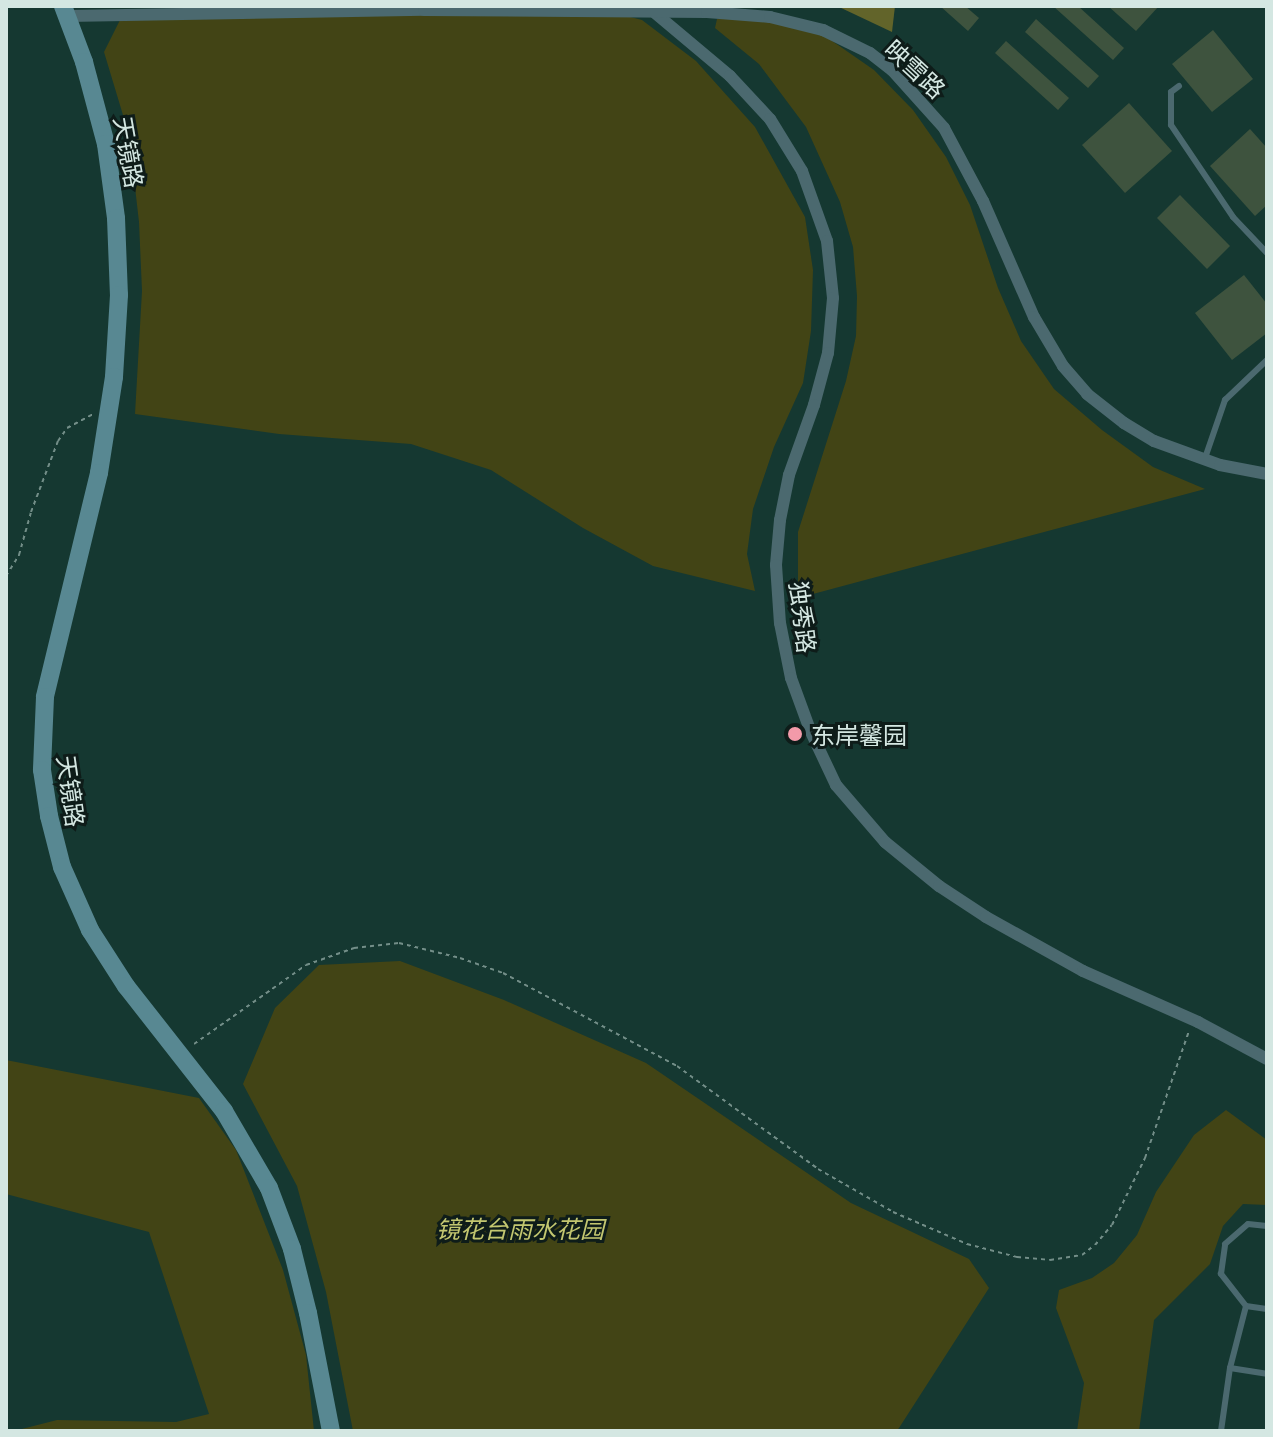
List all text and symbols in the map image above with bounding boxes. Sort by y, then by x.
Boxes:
street label: 映雪路 [880,33,952,103]
street label: 天镜路 [110,114,150,190]
street label: 独秀路 [785,580,823,654]
place label: 东岸馨园 [811,720,907,748]
marker: 东岸馨园 [786,725,804,743]
street label: 天镜路 [53,753,91,829]
park label: 镜花台雨水花园 [436,1214,604,1242]

